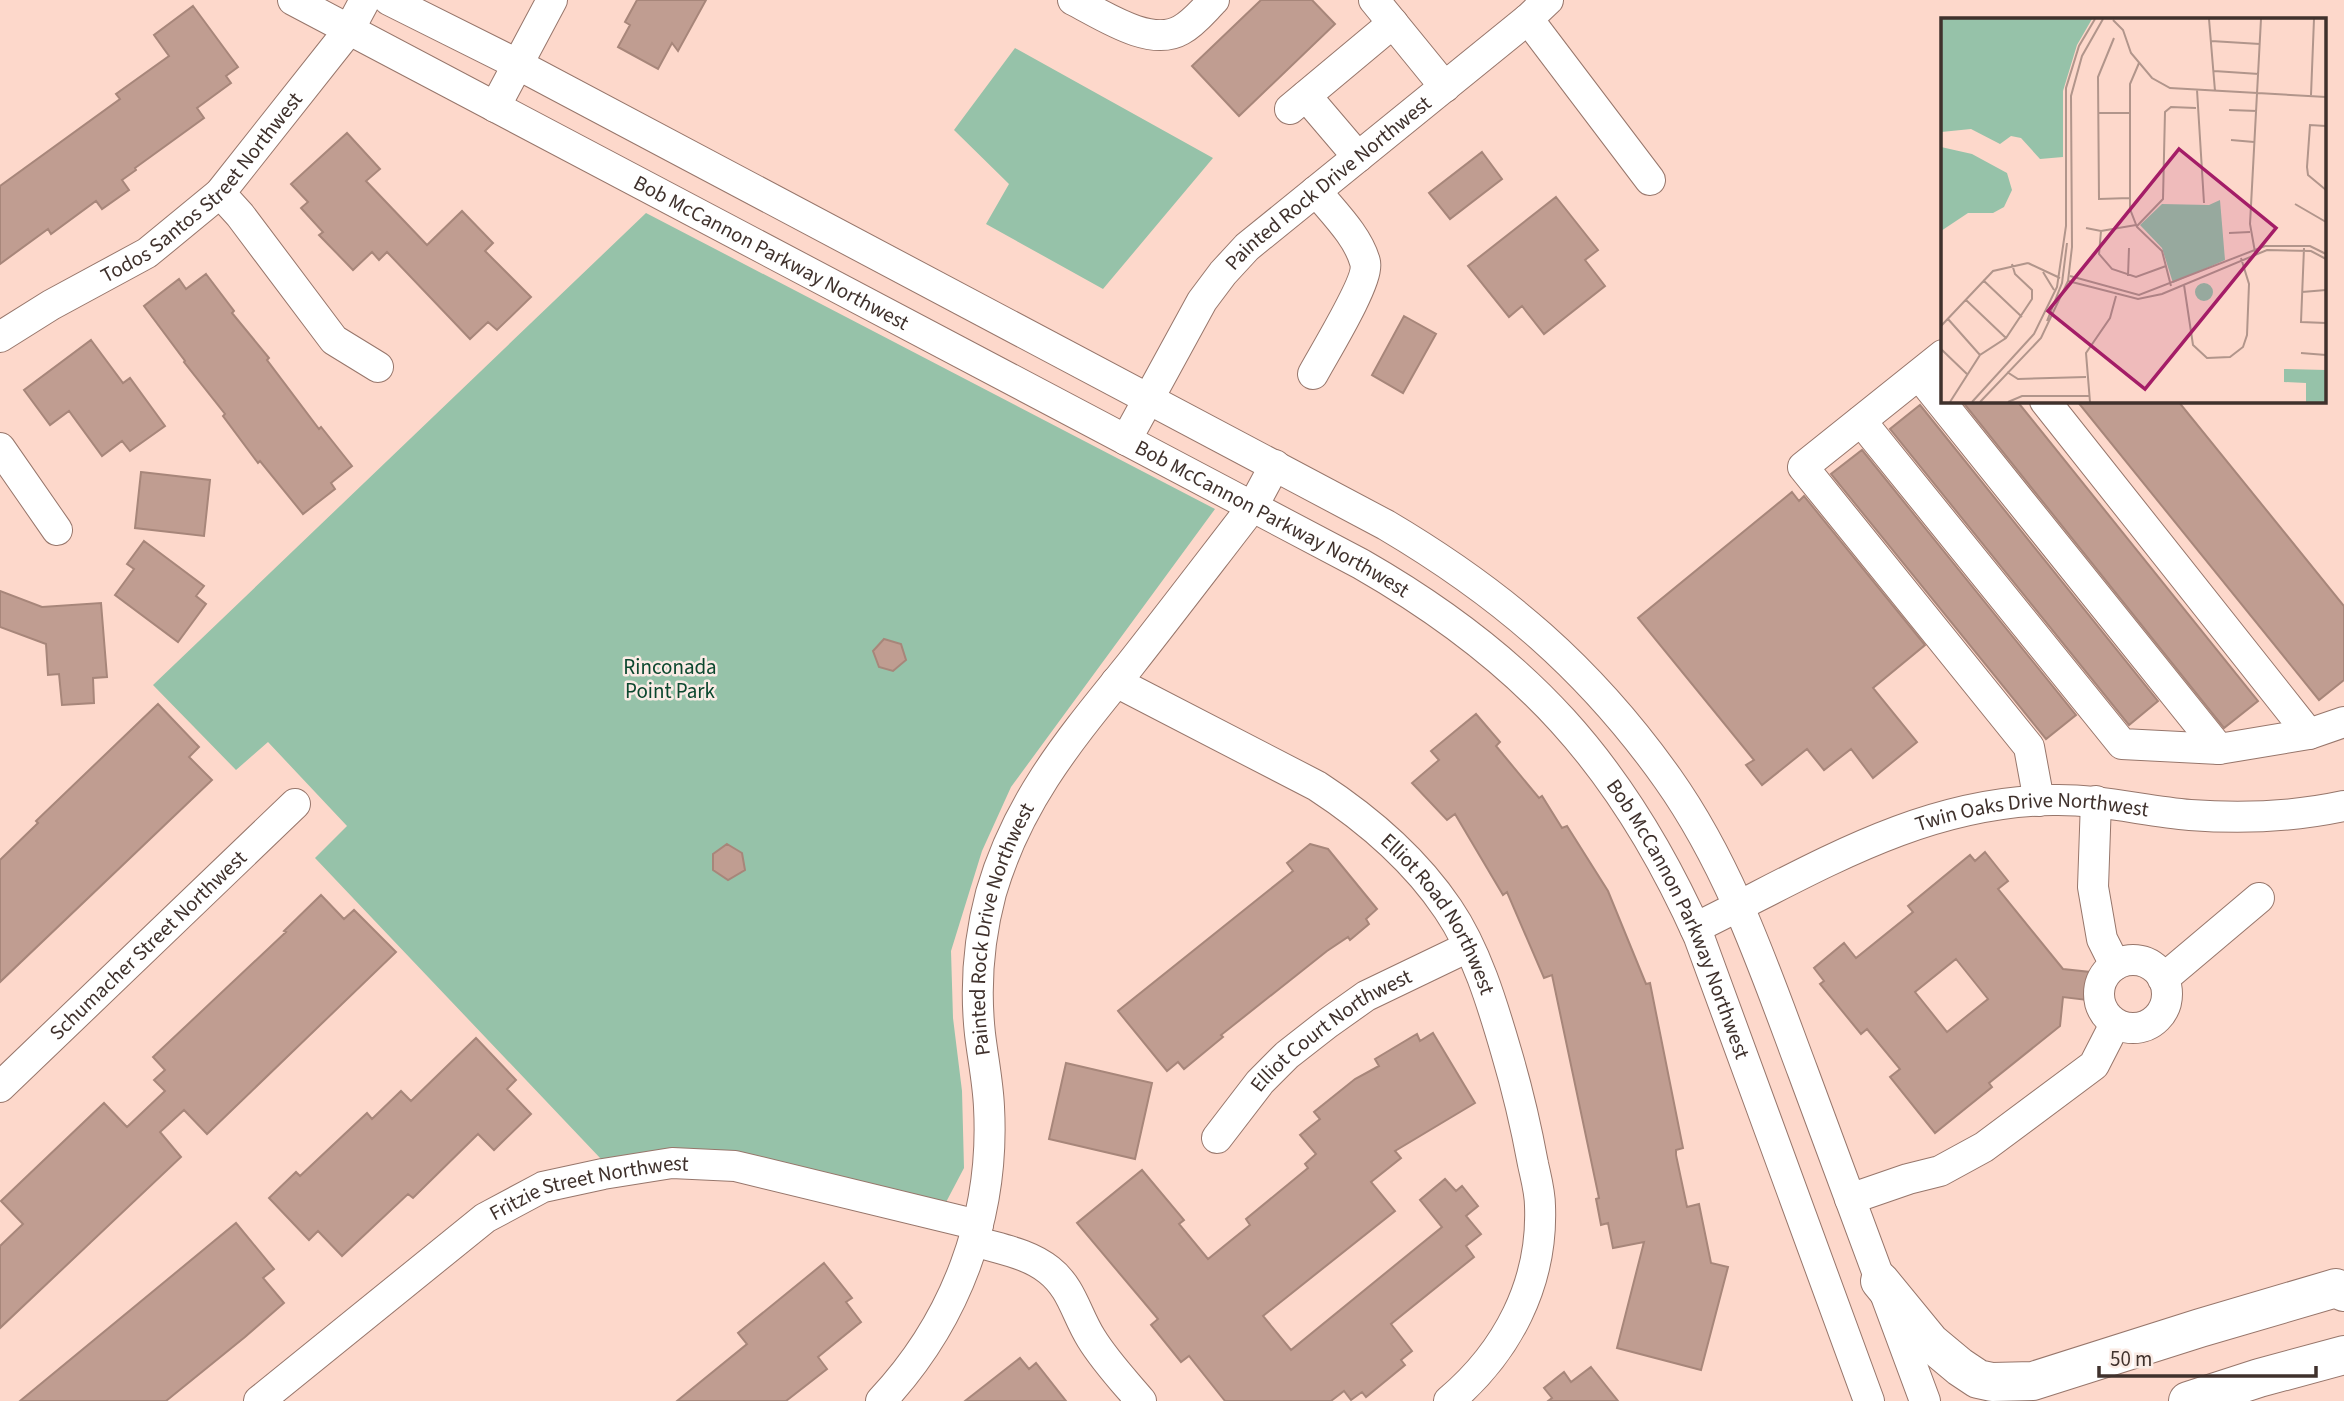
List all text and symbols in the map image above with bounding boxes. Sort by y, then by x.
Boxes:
inset map [1941,18,2326,402]
street label: Todos Santos Street Northwest [95,85,310,290]
street label: Painted Rock Drive Northwest [1218,88,1438,277]
street label: Bob McCannon Parkway Northwest [628,168,914,338]
street label: Bob McCannon Parkway Northwest [1130,432,1415,605]
park label: Rinconada Point Park [623,652,717,706]
street label: Bob McCannon Parkway Northwest [1599,773,1757,1063]
street label: Twin Oaks Drive Northwest [1911,785,2151,839]
street label: Painted Rock Drive Northwest [963,797,1042,1058]
street label: Elliot Road Northwest [1374,826,1502,999]
street label: Schumacher Street Northwest [43,843,253,1047]
street label: Elliot Court Northwest [1243,961,1417,1098]
street label: Fritzie Street Northwest [484,1148,689,1228]
scale bar [2099,1334,2316,1378]
text: 50 m [2110,1344,2152,1374]

